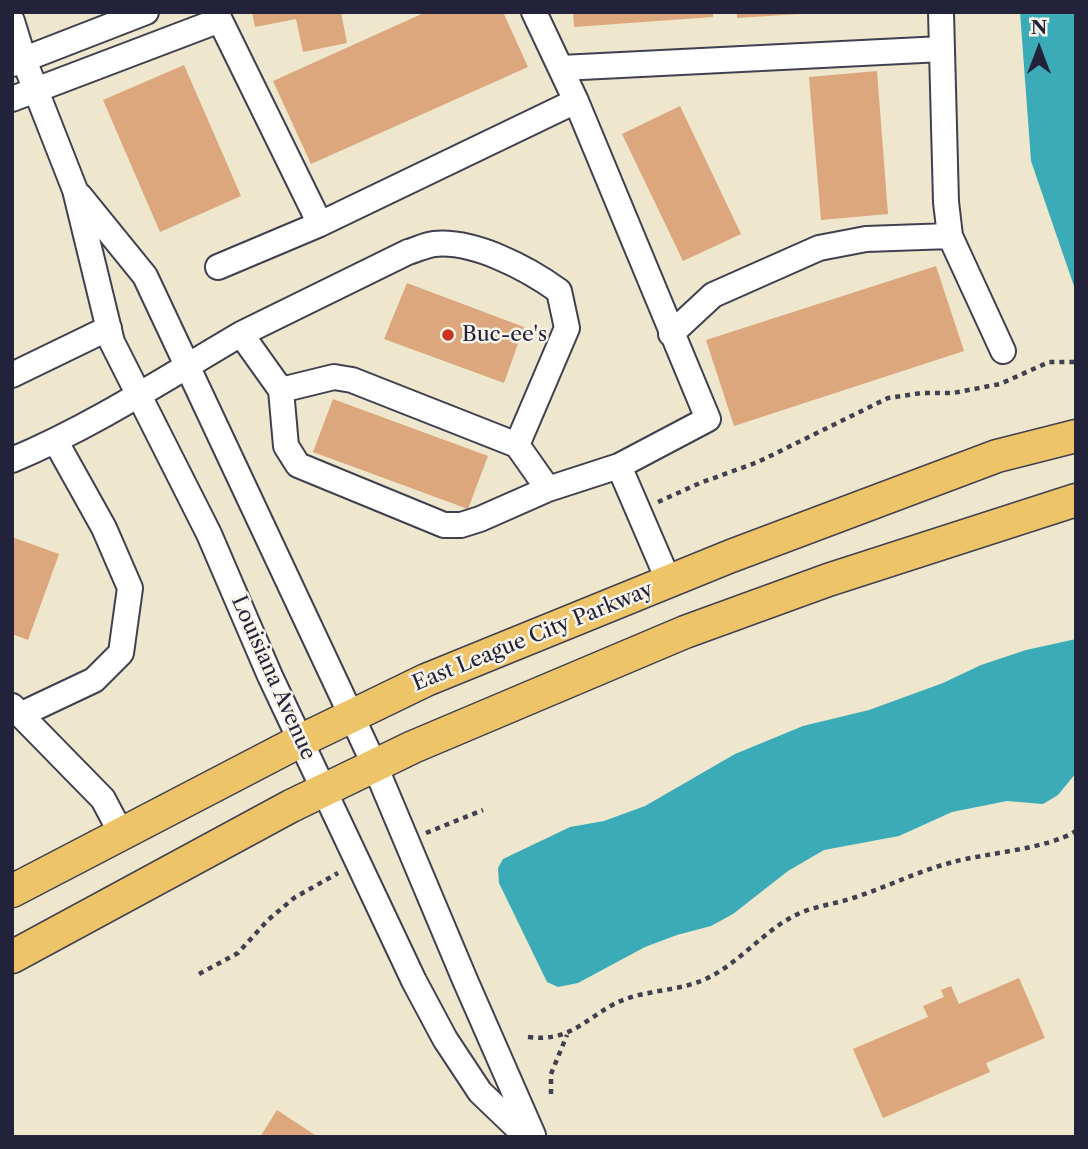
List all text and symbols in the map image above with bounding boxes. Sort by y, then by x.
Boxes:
north arrow [1004,14,1074,84]
text: N [1031,16,1047,39]
place label: Buc-ee's [462,322,547,348]
marker: Buc-ee's [440,327,456,343]
street label: East League City Parkway [409,577,657,697]
street label: Louisiana Avenue [225,592,321,764]

